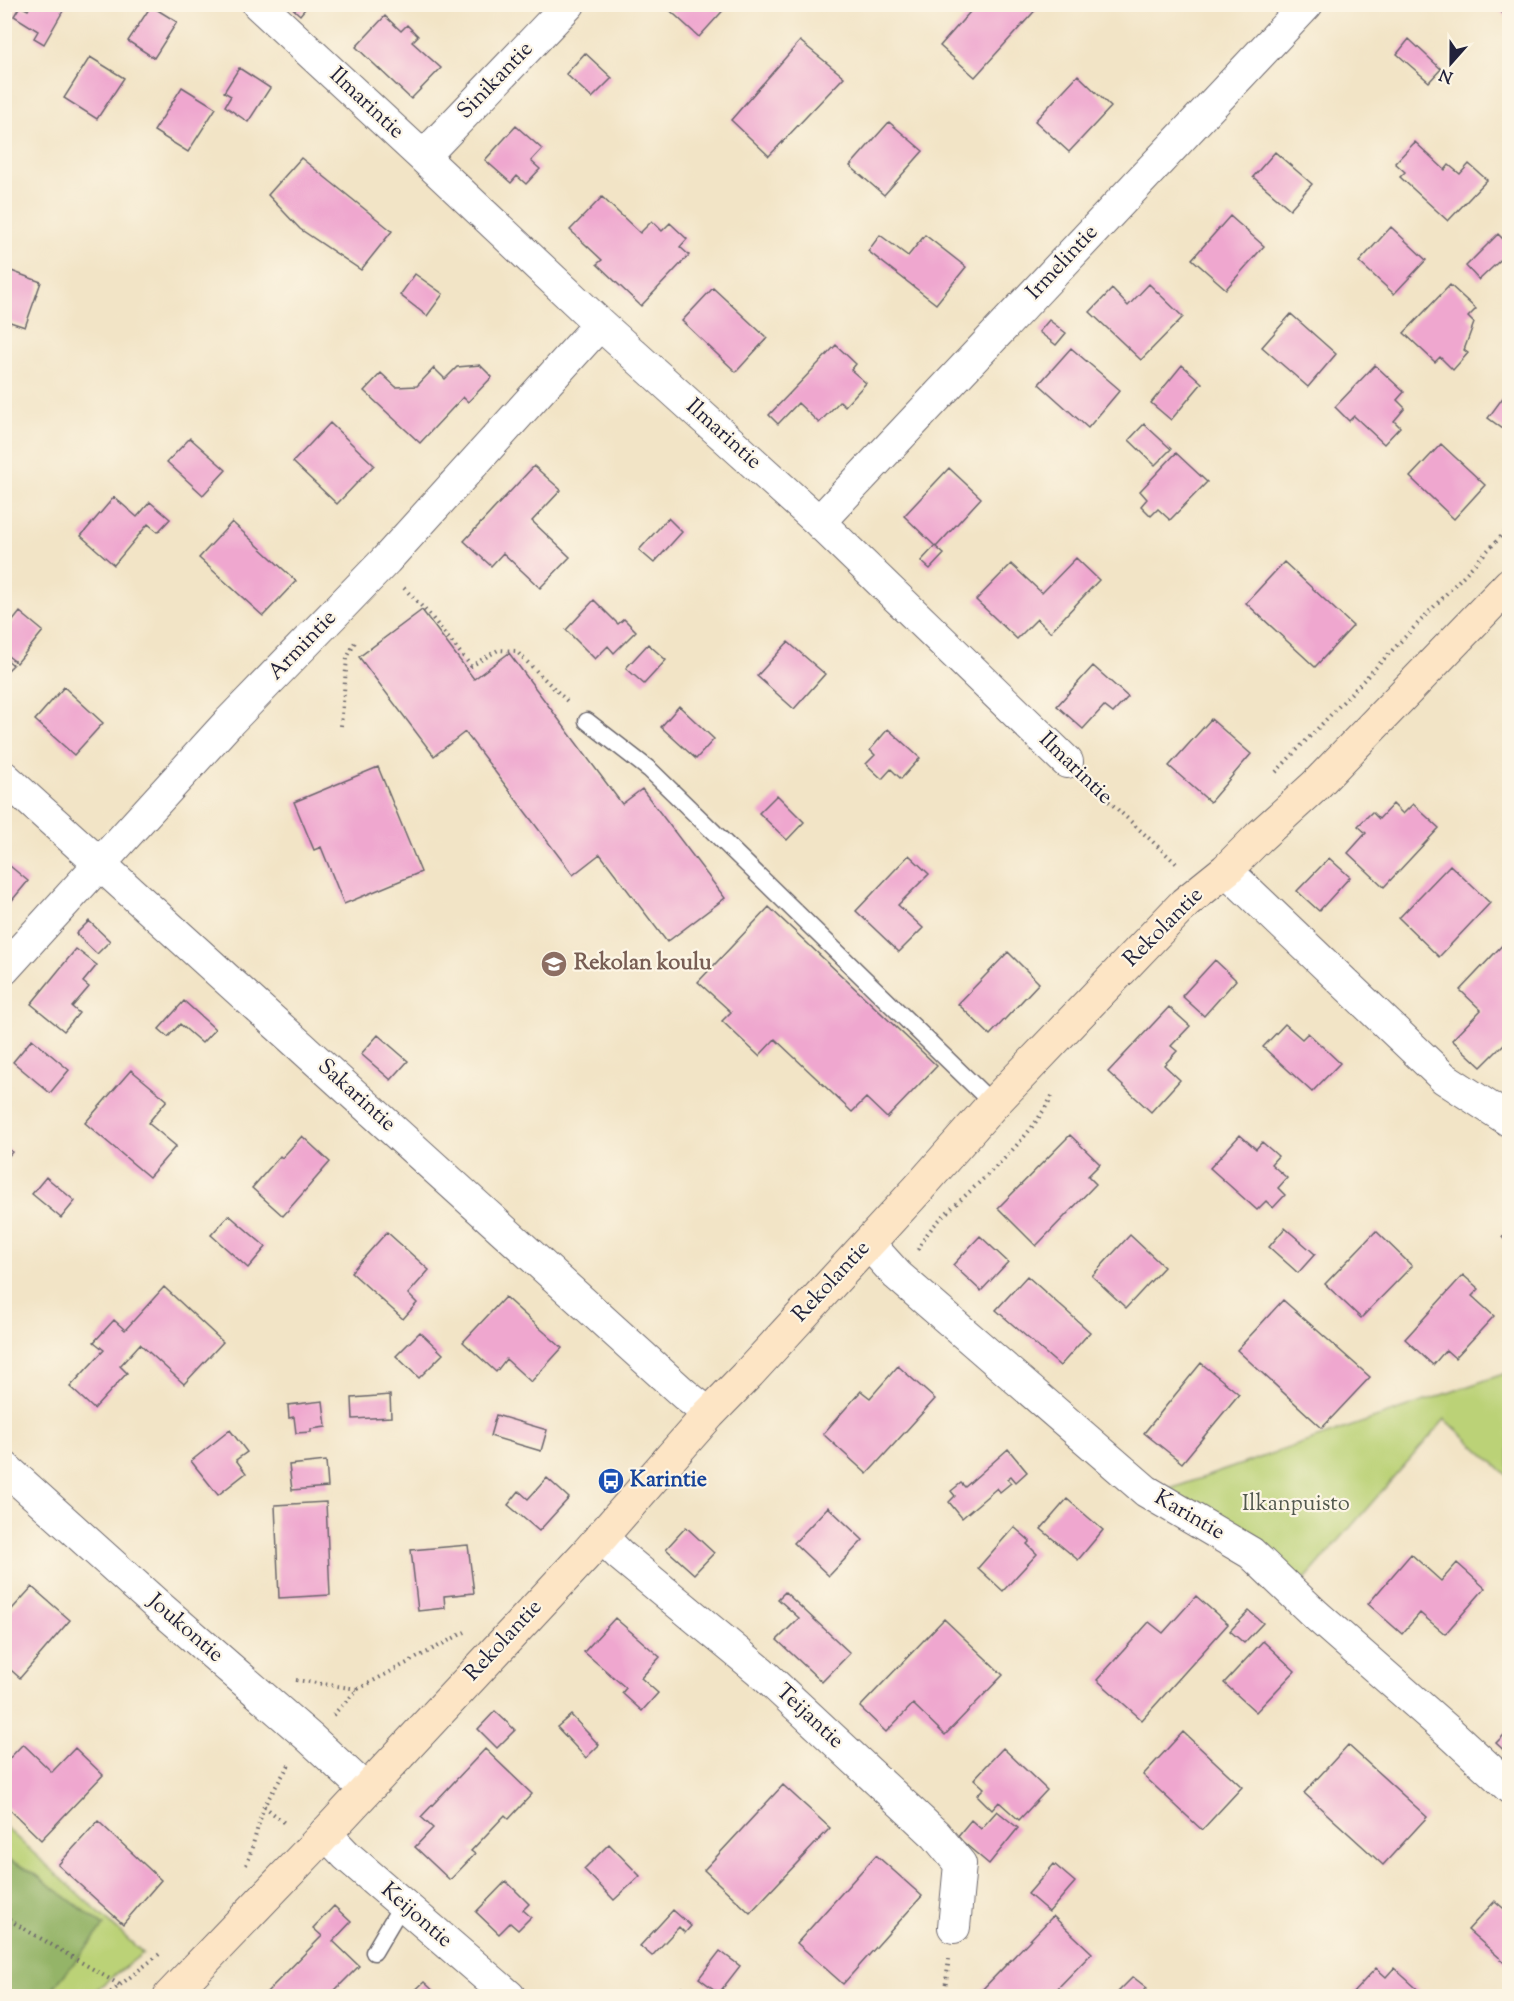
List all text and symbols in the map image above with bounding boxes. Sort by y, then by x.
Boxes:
north arrow [1421,33,1481,93]
street label: Sinikantie [451,35,541,127]
street label: Ilmarintie [321,61,411,147]
text: N [1436,62,1457,88]
street label: Irmelintie [1020,218,1106,308]
street label: Ilmarintie [678,392,768,478]
street label: Armintie [261,604,345,688]
street label: Ilmarintie [1031,725,1119,813]
street label: Rekolantie [1117,881,1211,975]
place label: Rekolan koulu [574,948,712,980]
school or university icon: Rekolan koulu [539,949,569,979]
street label: Sakarintie [310,1052,402,1140]
street label: Rekolantie [786,1234,878,1330]
place label: Karintie [630,1465,707,1497]
bus stop icon: Karintie [596,1466,626,1496]
street label: Karintie [1148,1483,1230,1549]
park label: Ilkanpuisto [1242,1489,1350,1521]
street label: Joukontie [139,1586,230,1671]
street label: Rekolantie [458,1593,550,1689]
street label: Teijantie [768,1677,850,1757]
street label: Keijontie [373,1876,459,1956]

